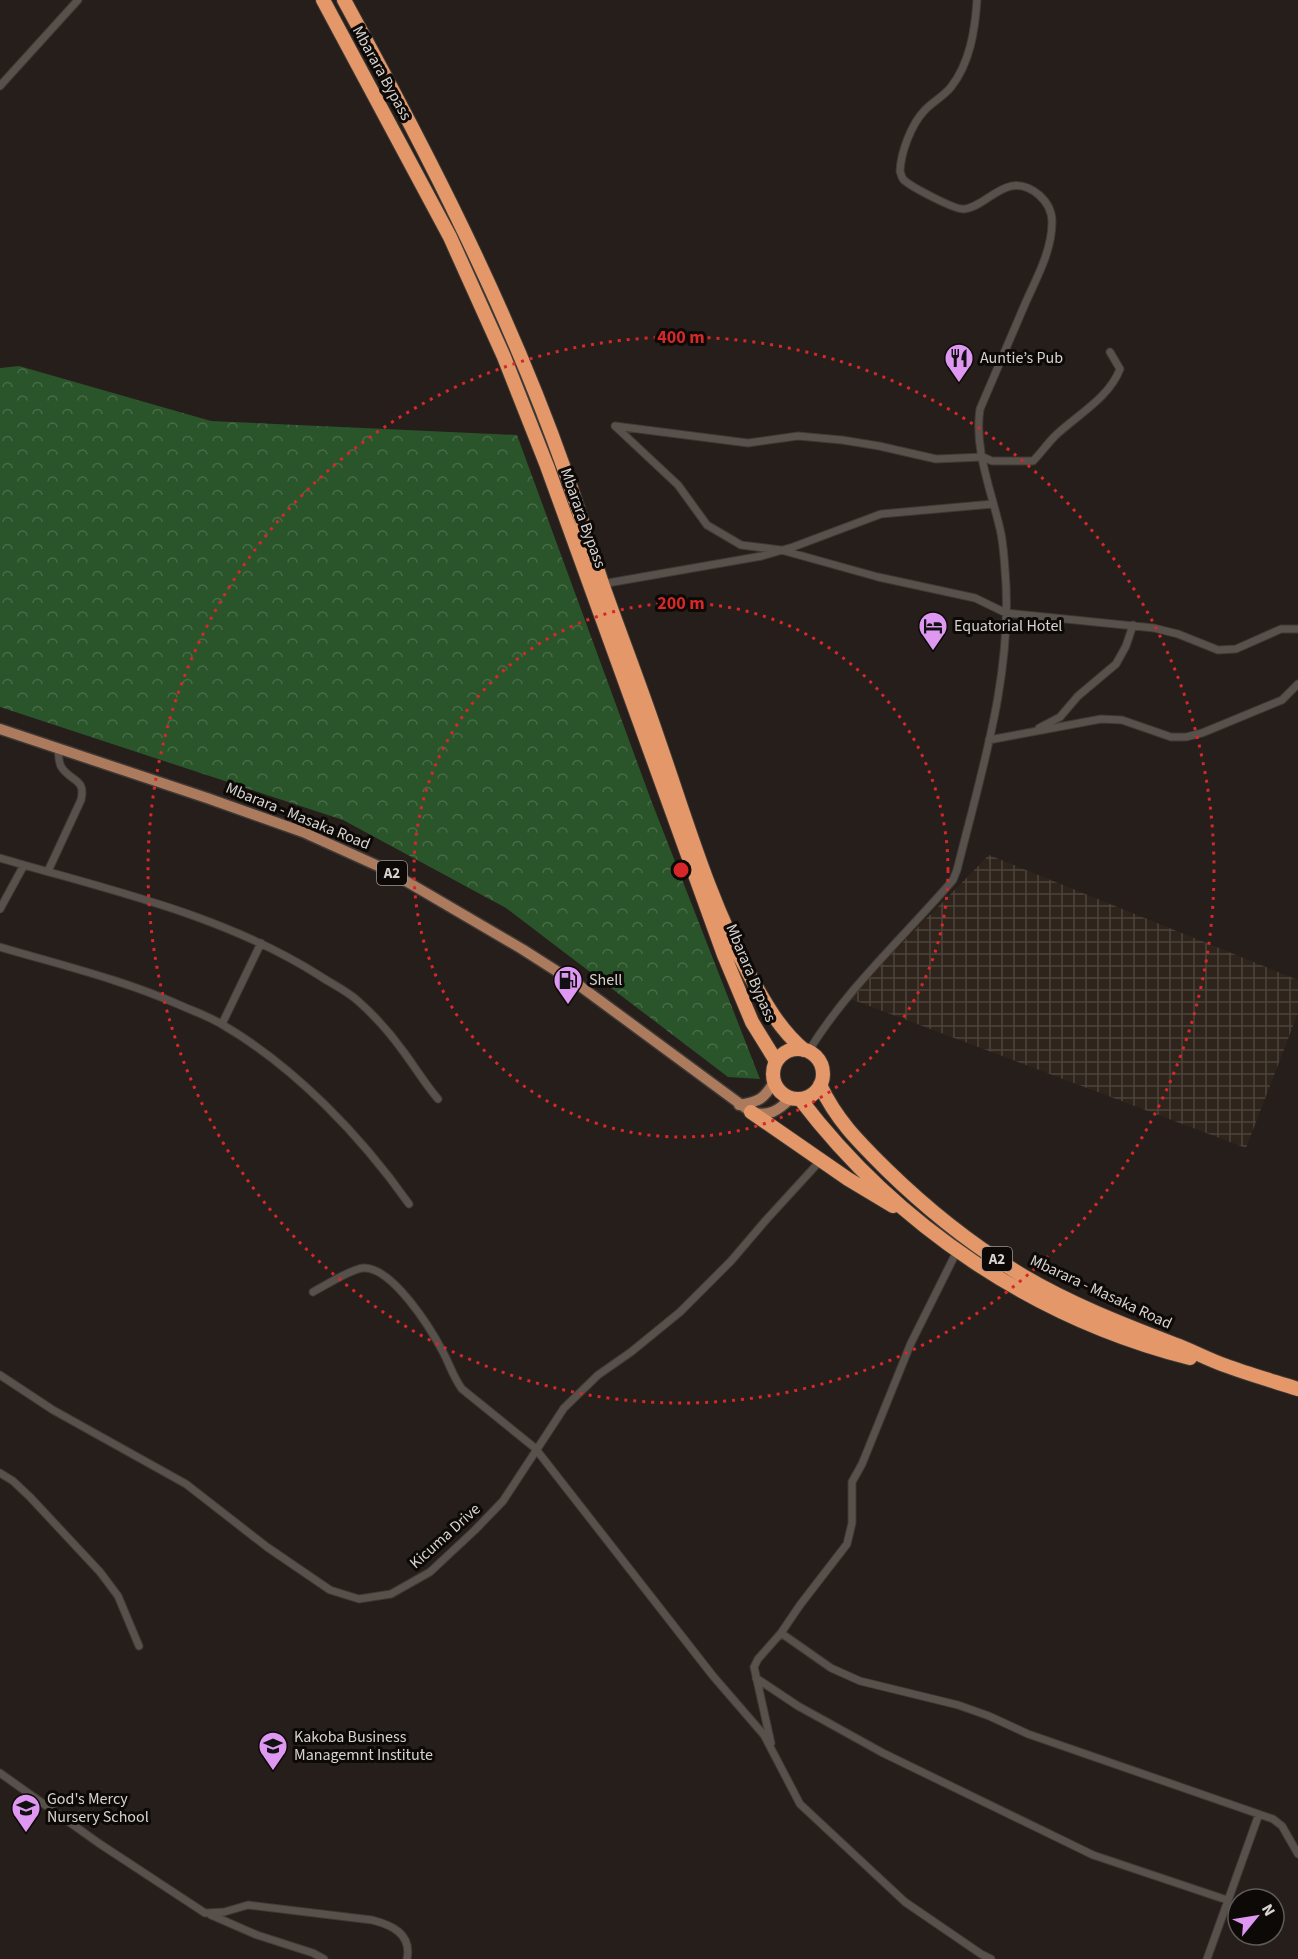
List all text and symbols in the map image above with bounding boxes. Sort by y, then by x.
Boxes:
street label: Mbarara Bypass [347,22,417,124]
text: 400 m [657,325,705,350]
restaurant icon: Auntie’s Pub [943,342,975,384]
place label: Auntie’s Pub [980,347,1063,369]
street label: Mbarara Bypass [555,465,611,571]
text: 200 m [657,591,705,616]
hotel icon: Equatorial Hotel [917,610,949,652]
place label: Equatorial Hotel [954,615,1062,637]
street label: Mbarara - Masaka Road [222,777,374,855]
centre of rings [671,860,691,880]
road number: A2 [377,861,407,885]
street label: Mbarara Bypass [720,920,782,1026]
fuel station icon: Shell [552,964,584,1006]
place label: Shell [589,969,622,991]
road number: A2 [982,1247,1012,1271]
street label: Mbarara - Masaka Road [1027,1249,1175,1335]
street label: Kicuma Drive [405,1498,485,1574]
place label: Kakoba Business Managemnt Institute [294,1726,433,1766]
school or university icon: Kakoba Business Managemnt Institute [257,1730,289,1772]
place label: God's Mercy Nursery School [47,1788,149,1828]
school or university icon: God's Mercy Nursery School [10,1792,42,1834]
north arrow [1226,1887,1286,1947]
text: N [1256,1900,1280,1920]

